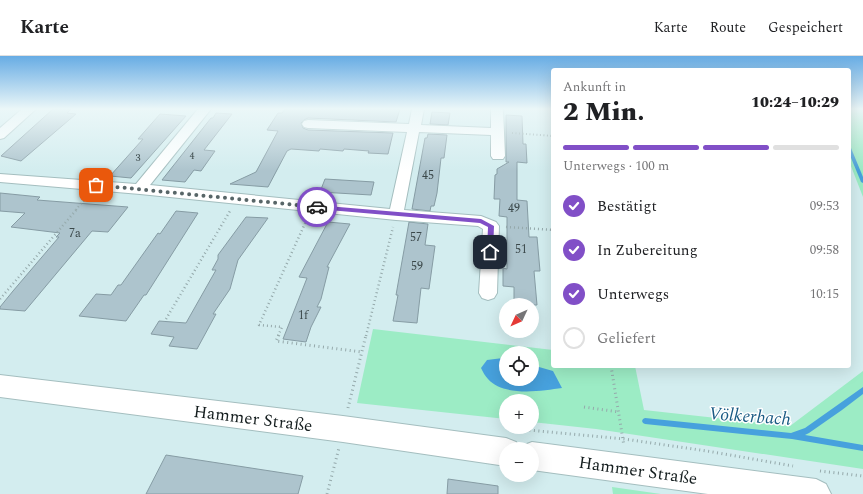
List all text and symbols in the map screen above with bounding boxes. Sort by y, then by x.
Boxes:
text: Karte [20,13,69,42]
text: Karte [654,17,688,38]
text: Route [710,17,746,38]
text: Gespeichert [768,17,843,38]
text: Ankunft in [563,77,626,97]
text: 10:24–10:29 [751,91,839,114]
text: 2 Min. [563,92,645,132]
house number: 4 [190,148,195,164]
house number: 3 [136,150,141,166]
text: Unterwegs · 100 m [563,156,669,176]
house number: 45 [422,166,434,185]
pin [79,168,113,202]
icon: bag [85,174,107,196]
courier [297,187,337,227]
icon: check [563,195,585,217]
text: Bestätigt [597,195,657,218]
icon: car [306,196,328,218]
text: 09:53 [810,196,839,216]
house number: 49 [508,199,520,218]
house number: 7a [69,224,81,243]
house number: 57 [410,228,422,247]
pin [473,235,507,269]
icon: check [563,239,585,261]
text: In Zubereitung [597,239,698,262]
house number: 51 [515,240,527,259]
text: 09:58 [810,240,839,260]
icon: home [479,241,501,263]
house number: 59 [411,257,423,276]
icon: check [563,283,585,305]
text: Unterwegs [597,283,669,306]
text: 10:15 [810,284,839,304]
north arrow [499,298,539,338]
map controls [499,298,539,482]
house number: 1f [298,306,309,325]
text: Geliefert [597,327,656,350]
button: locate [499,346,539,386]
button: + [499,394,539,434]
street label: Hammer Straße [192,399,314,439]
water label: Völkerbach [708,400,792,433]
button: − [499,442,539,482]
street label: Hammer Straße [577,450,699,492]

